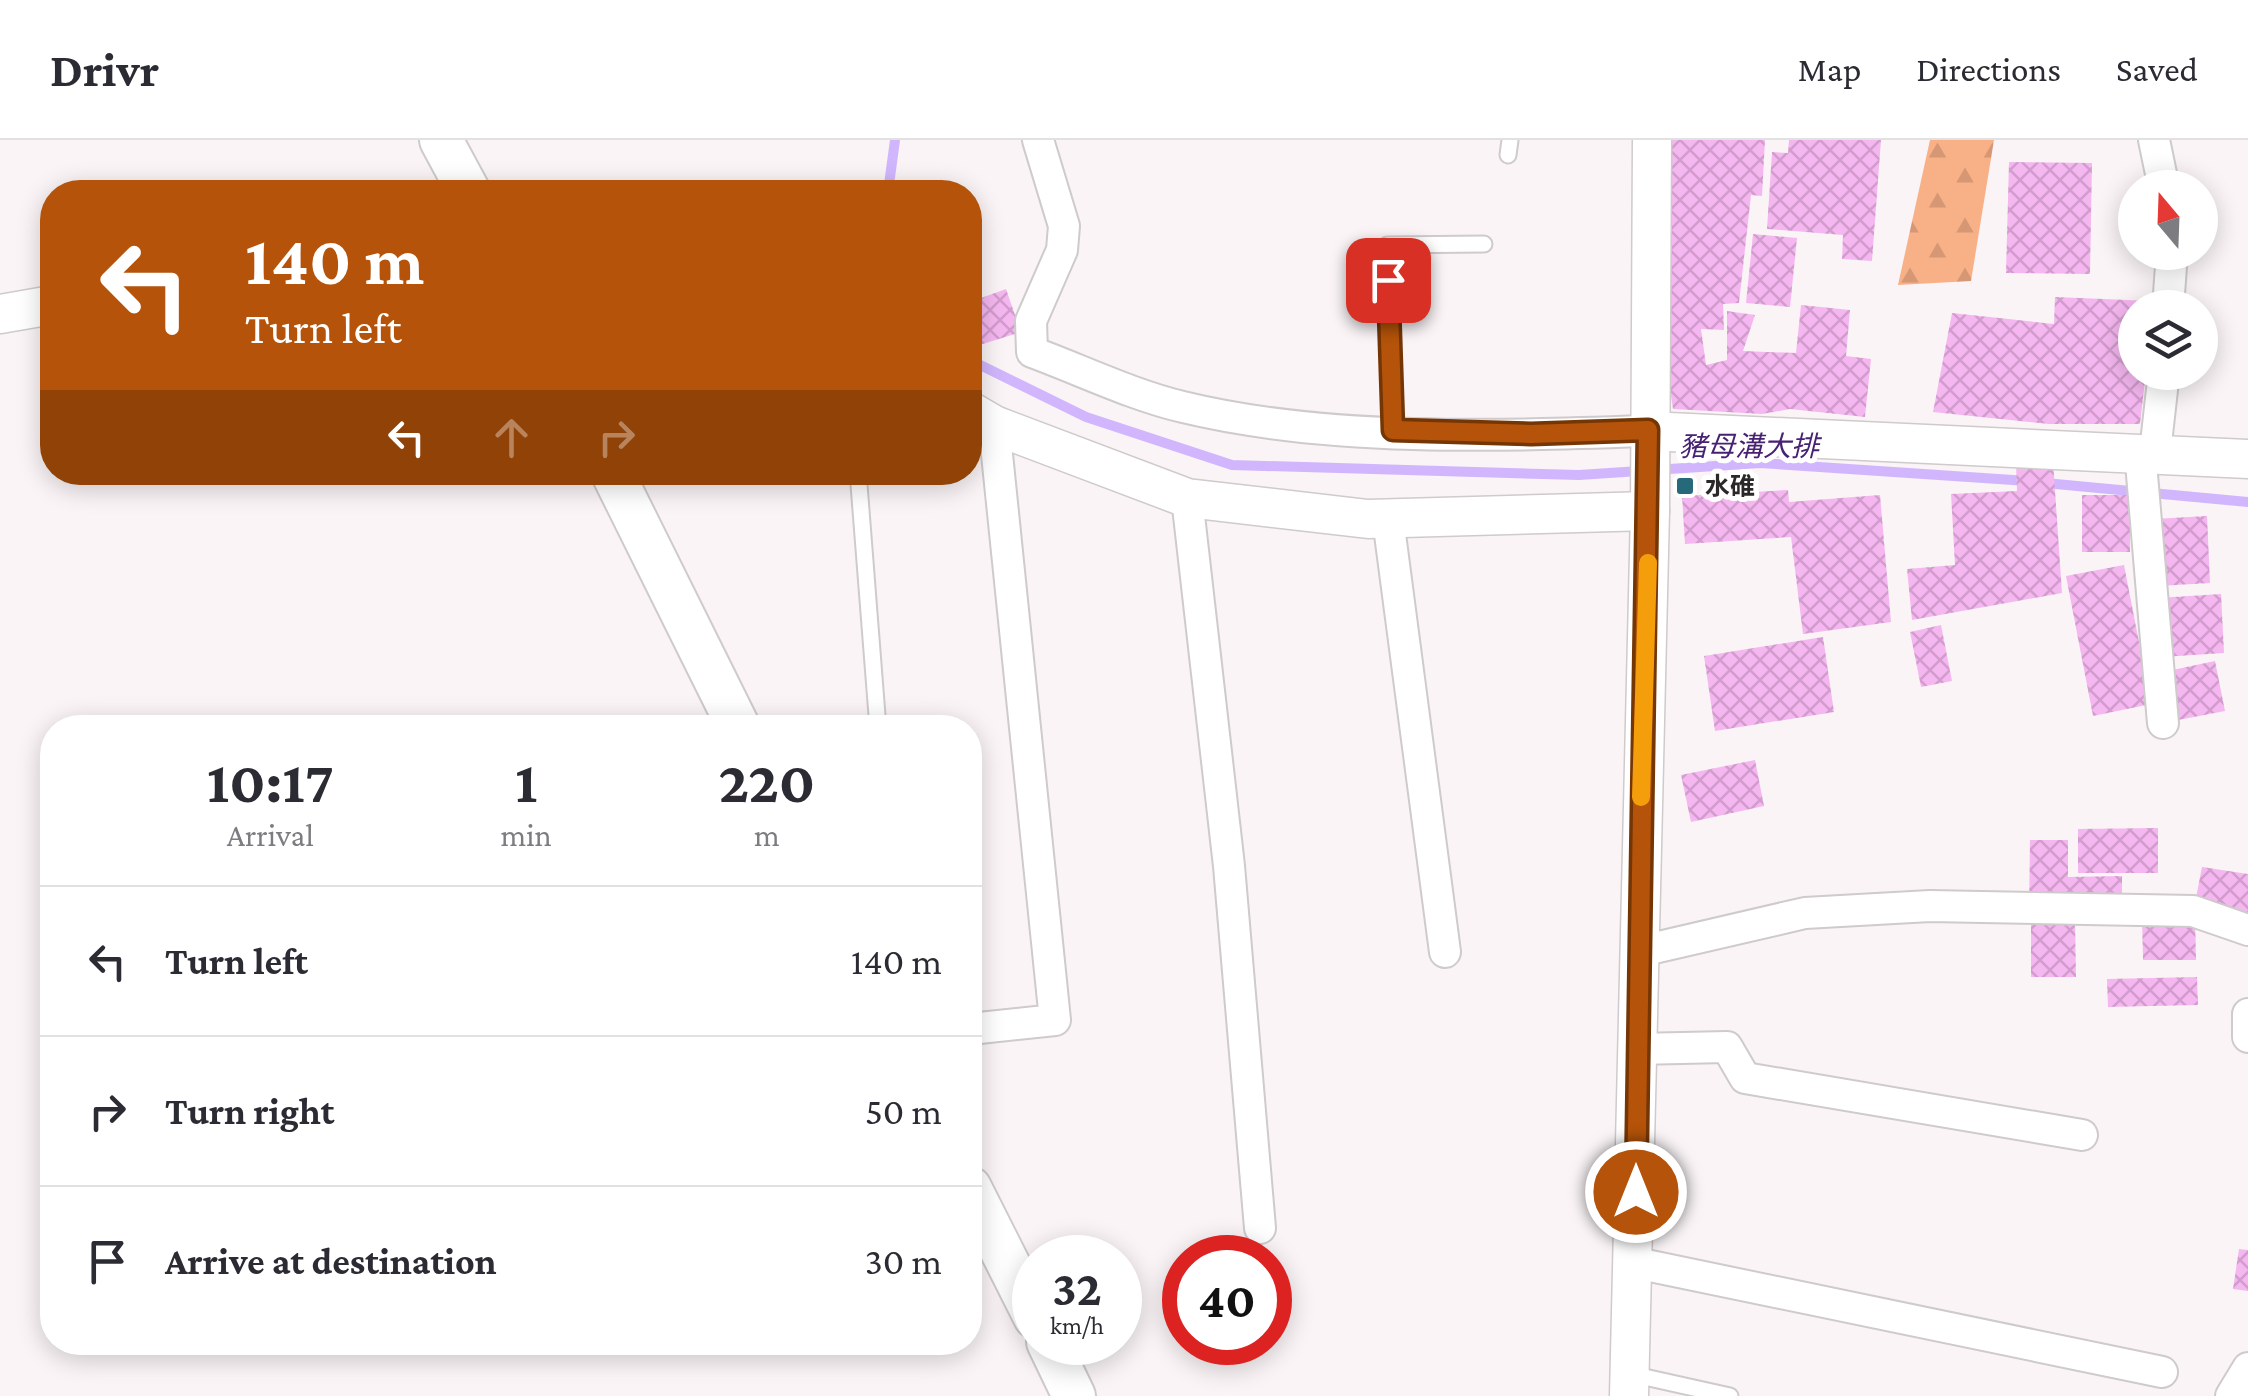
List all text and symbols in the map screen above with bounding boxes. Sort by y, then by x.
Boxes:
text: Drivr [50,43,159,96]
text: Map [1798,50,1861,89]
text: Directions [1916,50,2061,89]
text: Saved [2116,50,2198,89]
north arrow [2118,170,2218,270]
map controls [2118,170,2218,390]
icon: left [80,220,210,350]
text: 140 m [245,221,424,299]
pin [1346,238,1431,323]
icon: arrive [1361,253,1416,308]
button: layers [2118,290,2218,390]
text: Turn left [245,303,402,353]
icon: left [379,410,434,465]
icon: ahead [484,410,539,465]
icon: right [589,410,644,465]
water label: 豬母溝大排 [1679,431,1823,462]
place label: 水碓 [1705,473,1755,500]
marker: 水碓 [1674,475,1696,497]
text: 10:17 [207,748,334,815]
text: 1 [515,748,537,815]
text: 220 [718,748,815,815]
text: Arrival [227,817,314,853]
text: min [501,817,552,853]
text: m [754,817,780,853]
icon: left [80,934,135,989]
text: Turn left [165,940,308,982]
text: 140 m [851,940,942,982]
icon: right [80,1084,135,1139]
text: Turn right [165,1090,334,1132]
text: 50 m [865,1090,942,1132]
position arrow [1584,1140,1688,1244]
icon: arrive [80,1234,135,1289]
speed limit sign: 40 [1162,1235,1292,1365]
text: Arrive at destination [165,1240,497,1282]
text: 30 m [865,1240,942,1282]
text: 32 [1052,1260,1102,1316]
text: km/h [1050,1312,1104,1339]

